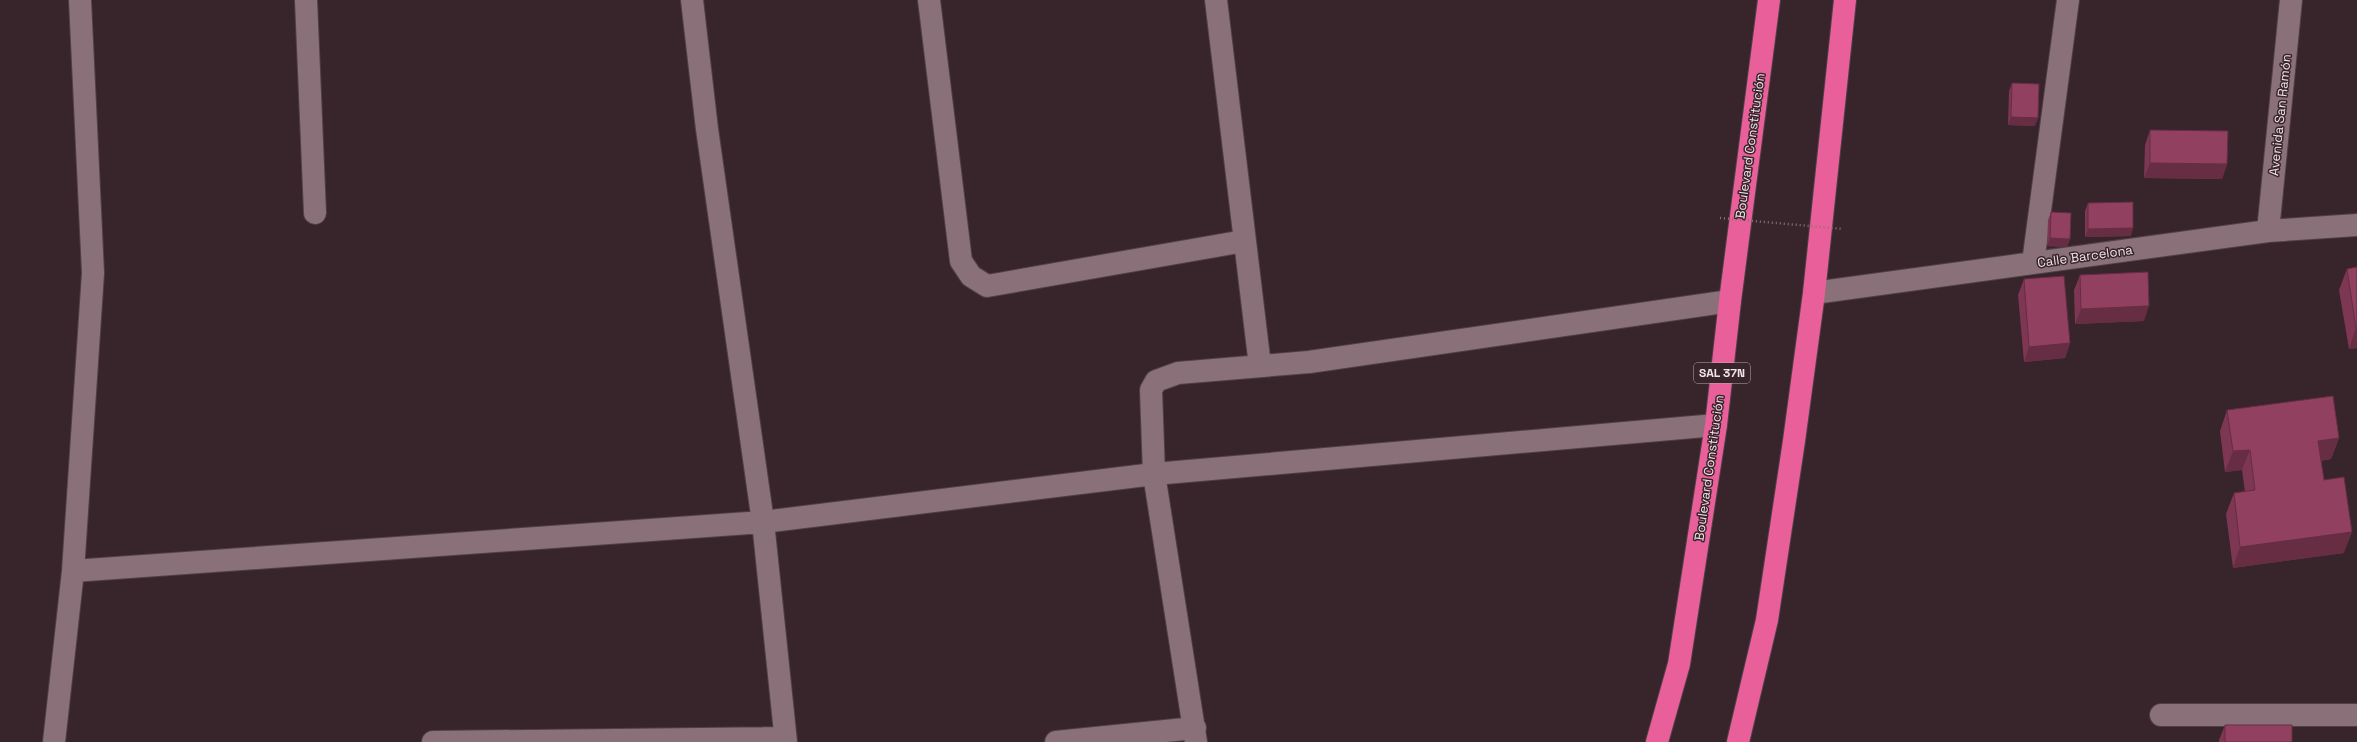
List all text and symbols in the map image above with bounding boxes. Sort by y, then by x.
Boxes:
street label: Avenida San Ramón [2265,53,2295,177]
street label: Boulevard Constitución [1731,72,1769,220]
street label: Calle Barcelona [2036,241,2134,271]
road number: SAL 37N [1694,363,1750,383]
street label: Boulevard Constitución [1690,394,1728,542]

